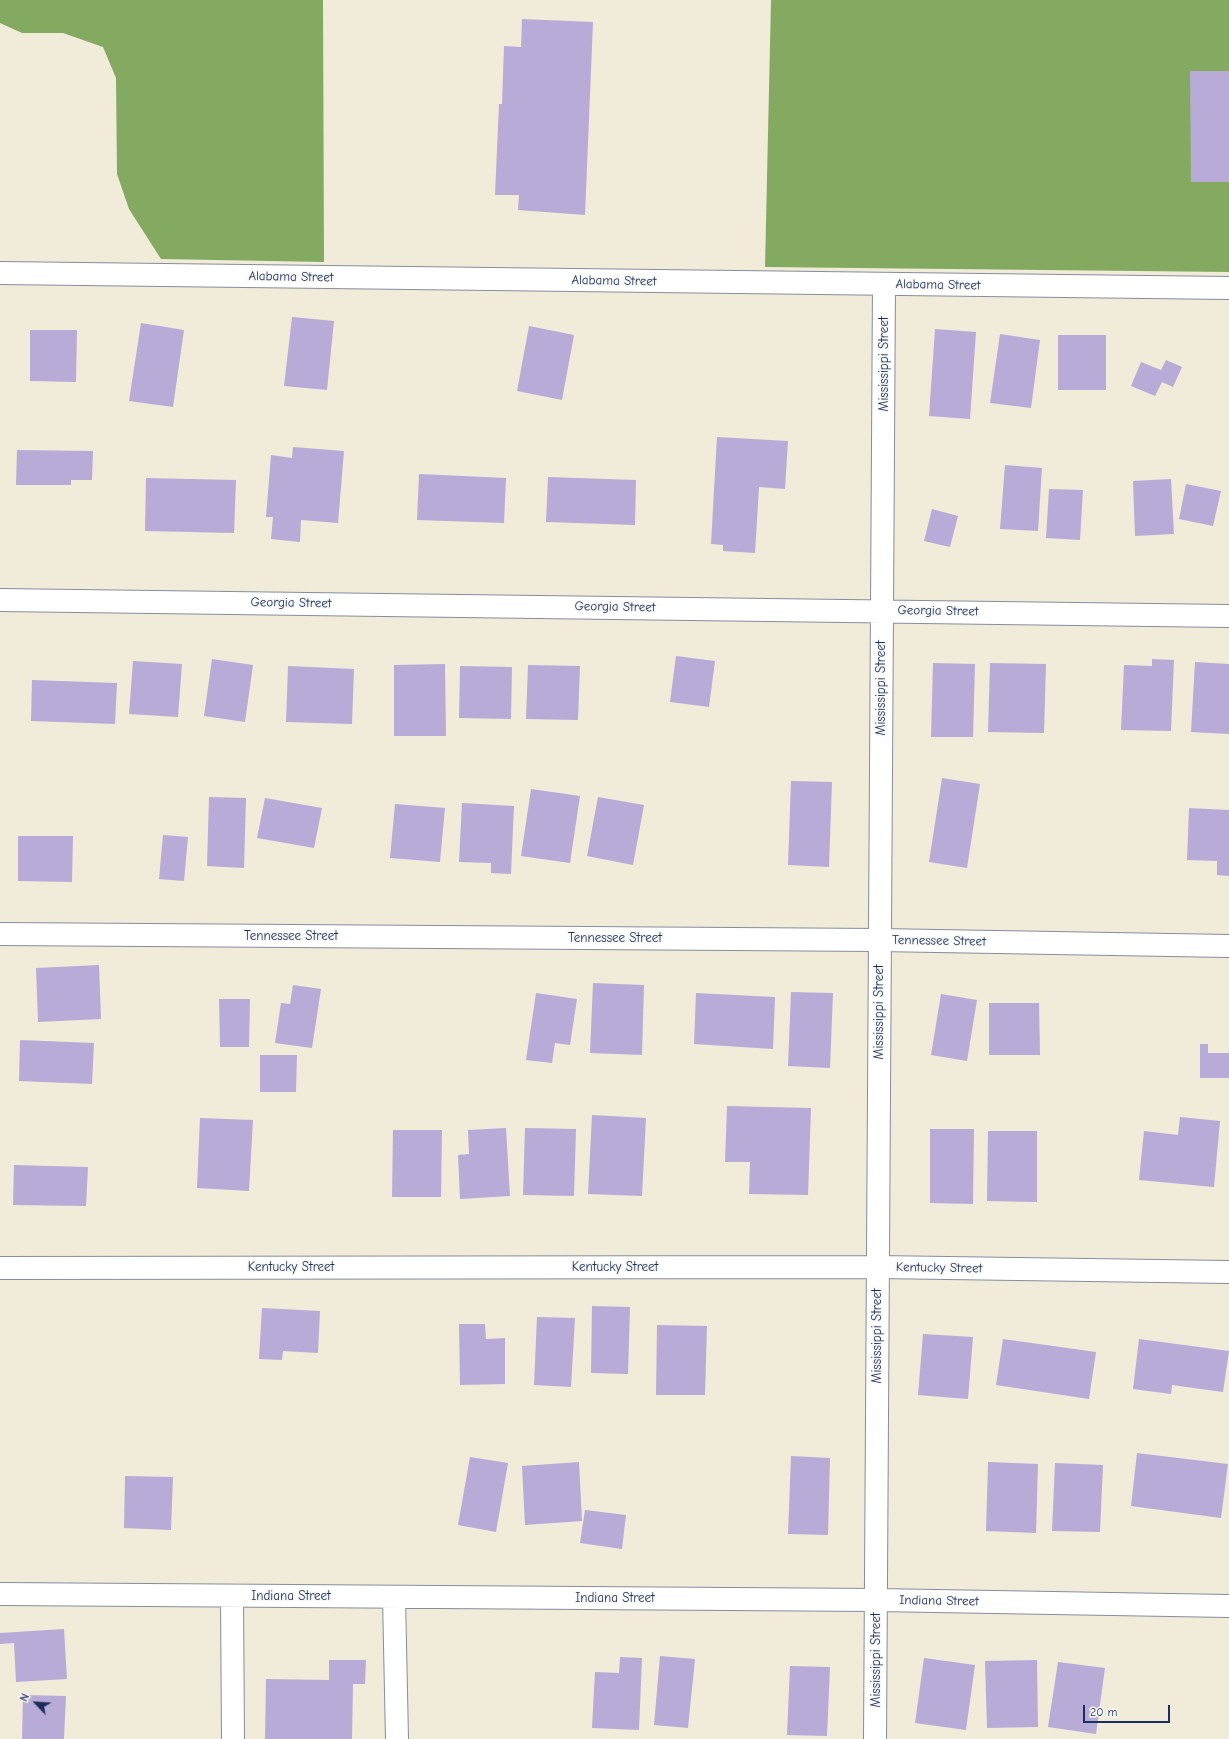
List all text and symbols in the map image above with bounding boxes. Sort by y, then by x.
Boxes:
street label: Alabama Street [248,268,334,286]
street label: Alabama Street [571,272,657,290]
street label: Alabama Street [895,276,981,294]
street label: Mississippi Street [876,316,892,412]
street label: Georgia Street [250,594,332,612]
street label: Georgia Street [574,598,656,616]
street label: Georgia Street [897,602,979,620]
street label: Mississippi Street [873,640,889,736]
street label: Tennessee Street [244,928,338,944]
street label: Tennessee Street [568,930,662,946]
street label: Tennessee Street [892,932,986,950]
street label: Mississippi Street [871,964,887,1060]
street label: Kentucky Street [248,1259,334,1275]
street label: Kentucky Street [572,1259,658,1275]
street label: Kentucky Street [896,1259,982,1277]
street label: Mississippi Street [869,1288,885,1384]
street label: Indiana Street [251,1588,331,1604]
street label: Indiana Street [575,1590,655,1606]
street label: Indiana Street [899,1593,979,1609]
street label: Mississippi Street [868,1612,884,1708]
north arrow [16,1683,56,1723]
text: N [17,1692,32,1704]
scale bar [1085,1697,1172,1723]
text: 20 m [1090,1705,1118,1719]

